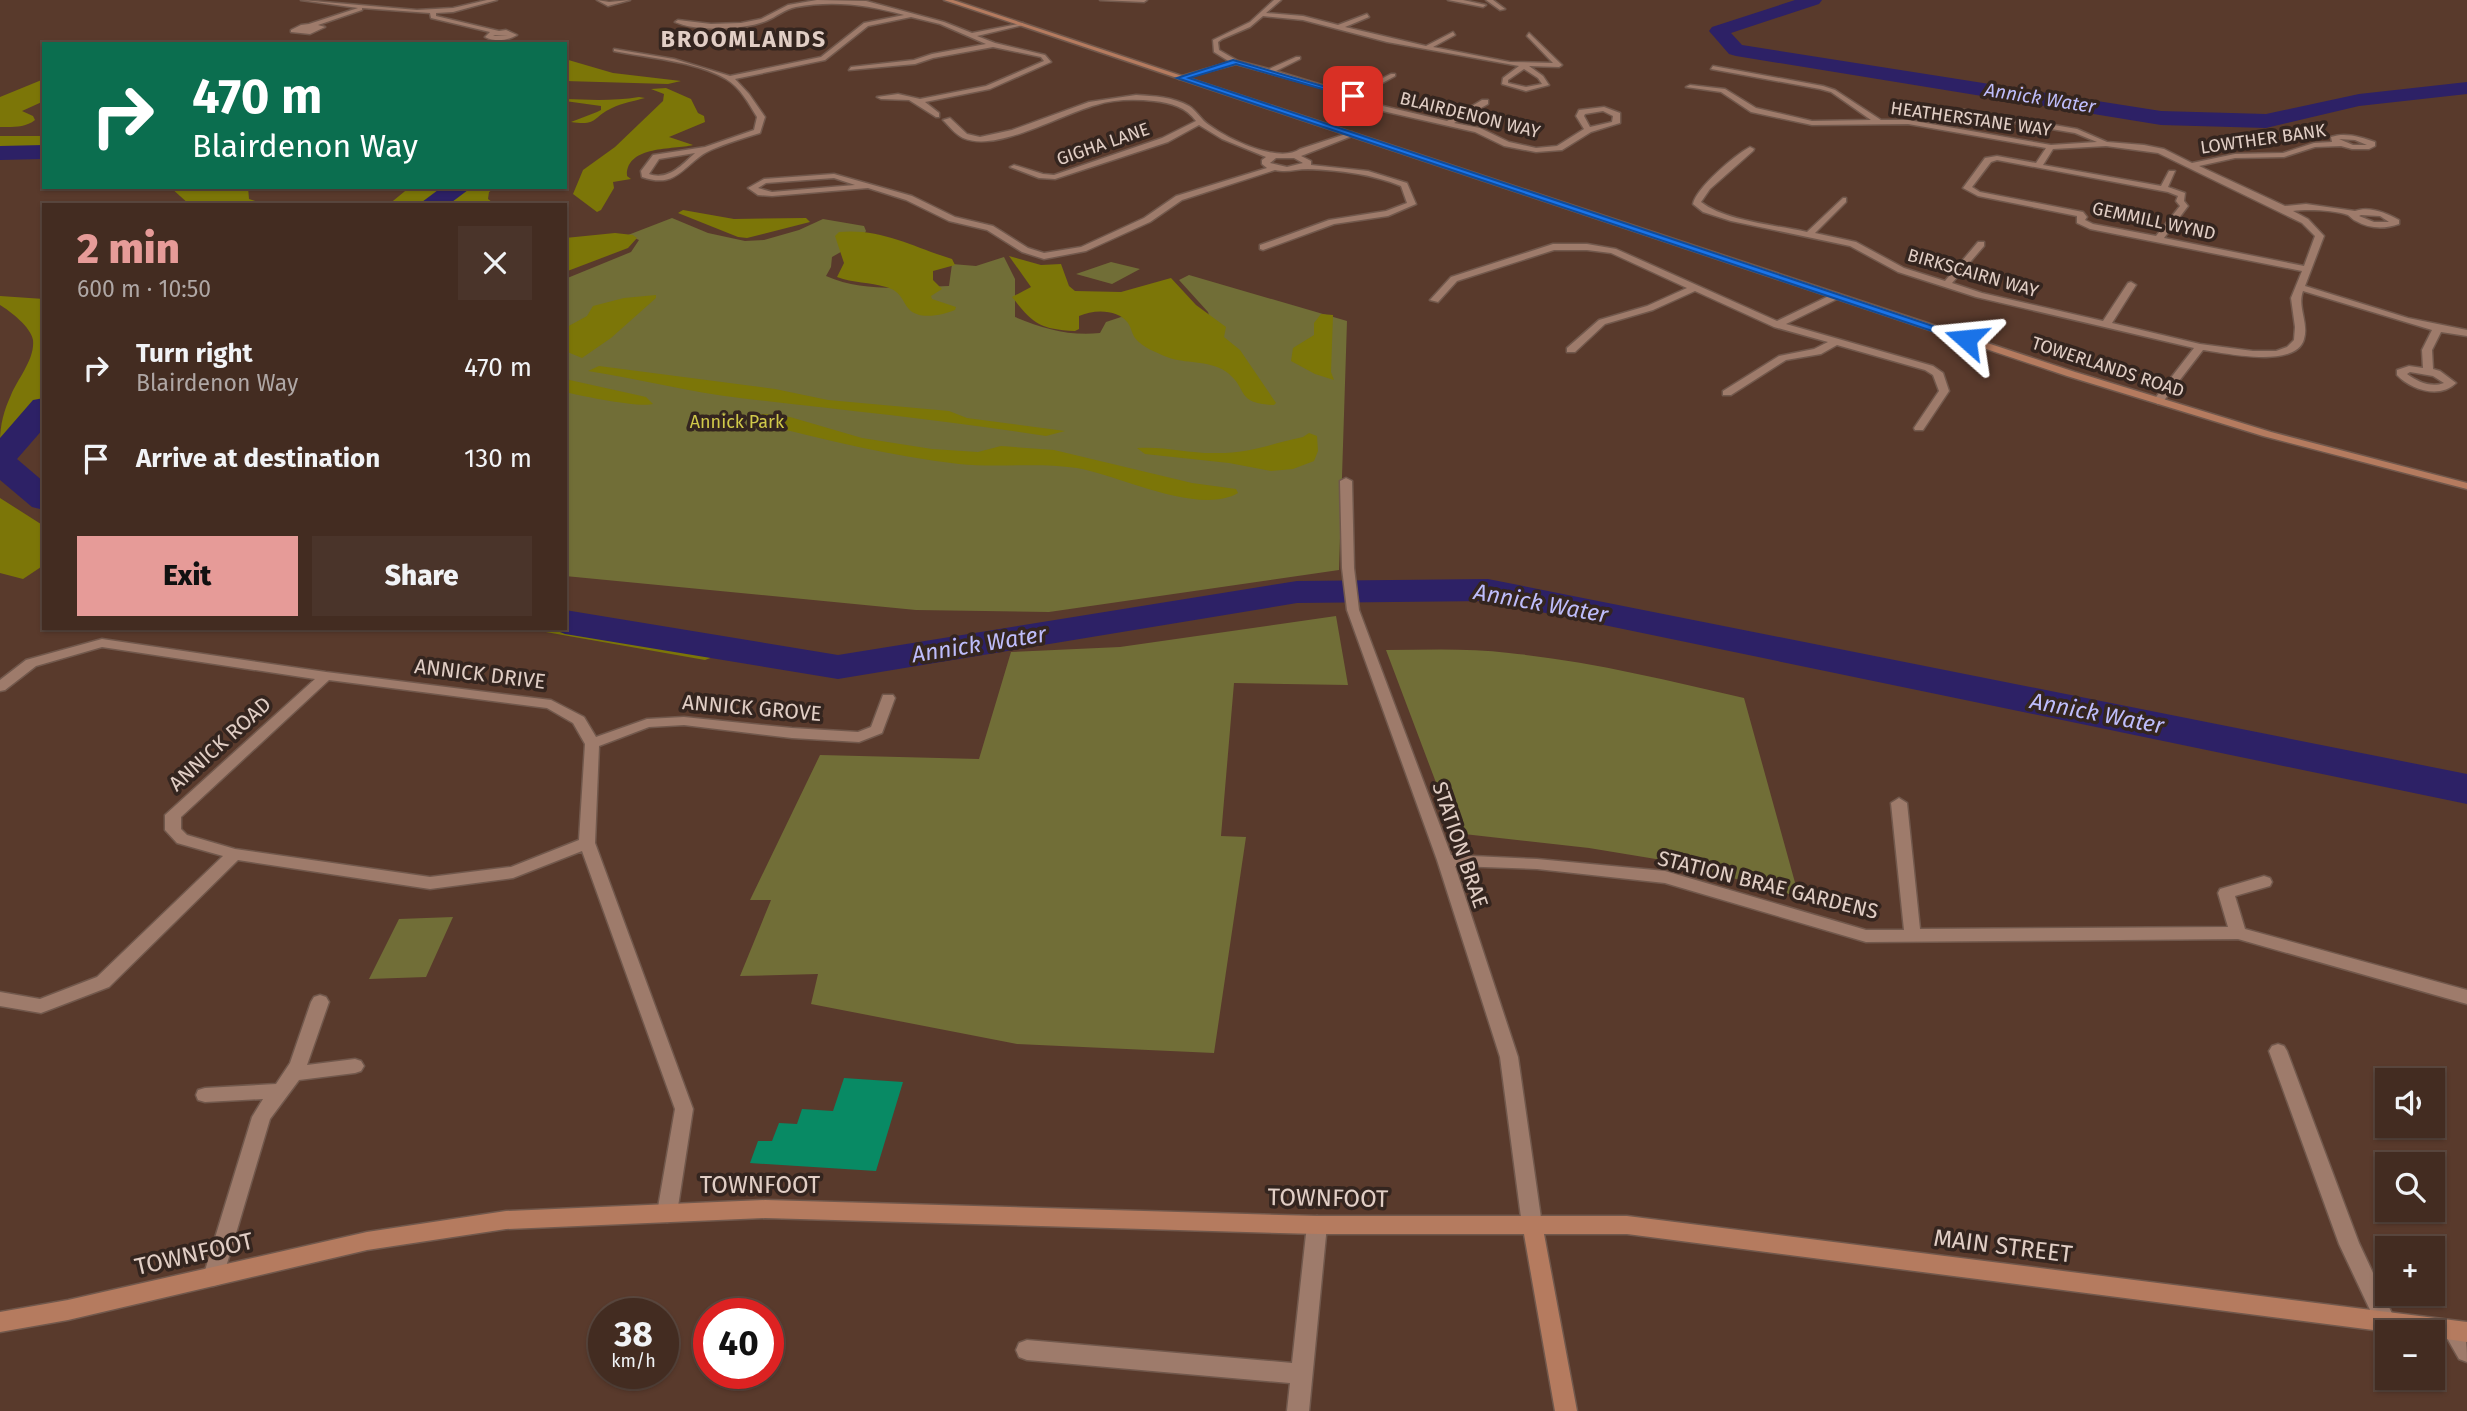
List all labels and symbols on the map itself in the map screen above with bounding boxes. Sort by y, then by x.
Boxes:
district label: BROOMLANDS [661,25,827,53]
pin [1323,66,1383,126]
water label: Annick Water [1982,78,2098,118]
street label: BLAIRDENON WAY [1398,87,1542,143]
street label: HEATHERSTANE WAY [1889,97,2053,141]
street label: GIGHA LANE [1054,118,1152,170]
street label: LOWTHER BANK [2199,119,2327,159]
street label: GEMMILL WYND [2090,197,2218,245]
street label: BIRKSCAIRN WAY [1905,244,2041,302]
position arrow [1929,302,2003,376]
street label: TOWERLANDS ROAD [2029,332,2187,402]
park label: Annick Park [690,411,785,433]
water label: Annick Water [1471,577,1611,629]
water label: Annick Water [909,619,1049,669]
street label: ANNICK DRIVE [413,653,547,695]
water label: Annick Water [2027,686,2167,740]
street label: ANNICK GROVE [681,689,823,727]
street label: ANNICK ROAD [163,691,277,797]
street label: STATION BRAE [1426,778,1494,912]
street label: STATION BRAE GARDENS [1655,845,1881,925]
street label: TOWNFOOT [700,1171,821,1199]
street label: TOWNFOOT [1267,1183,1389,1213]
street label: MAIN STREET [1932,1224,2075,1268]
street label: TOWNFOOT [132,1227,256,1281]
speed limit sign: 40 [693,1298,784,1389]

